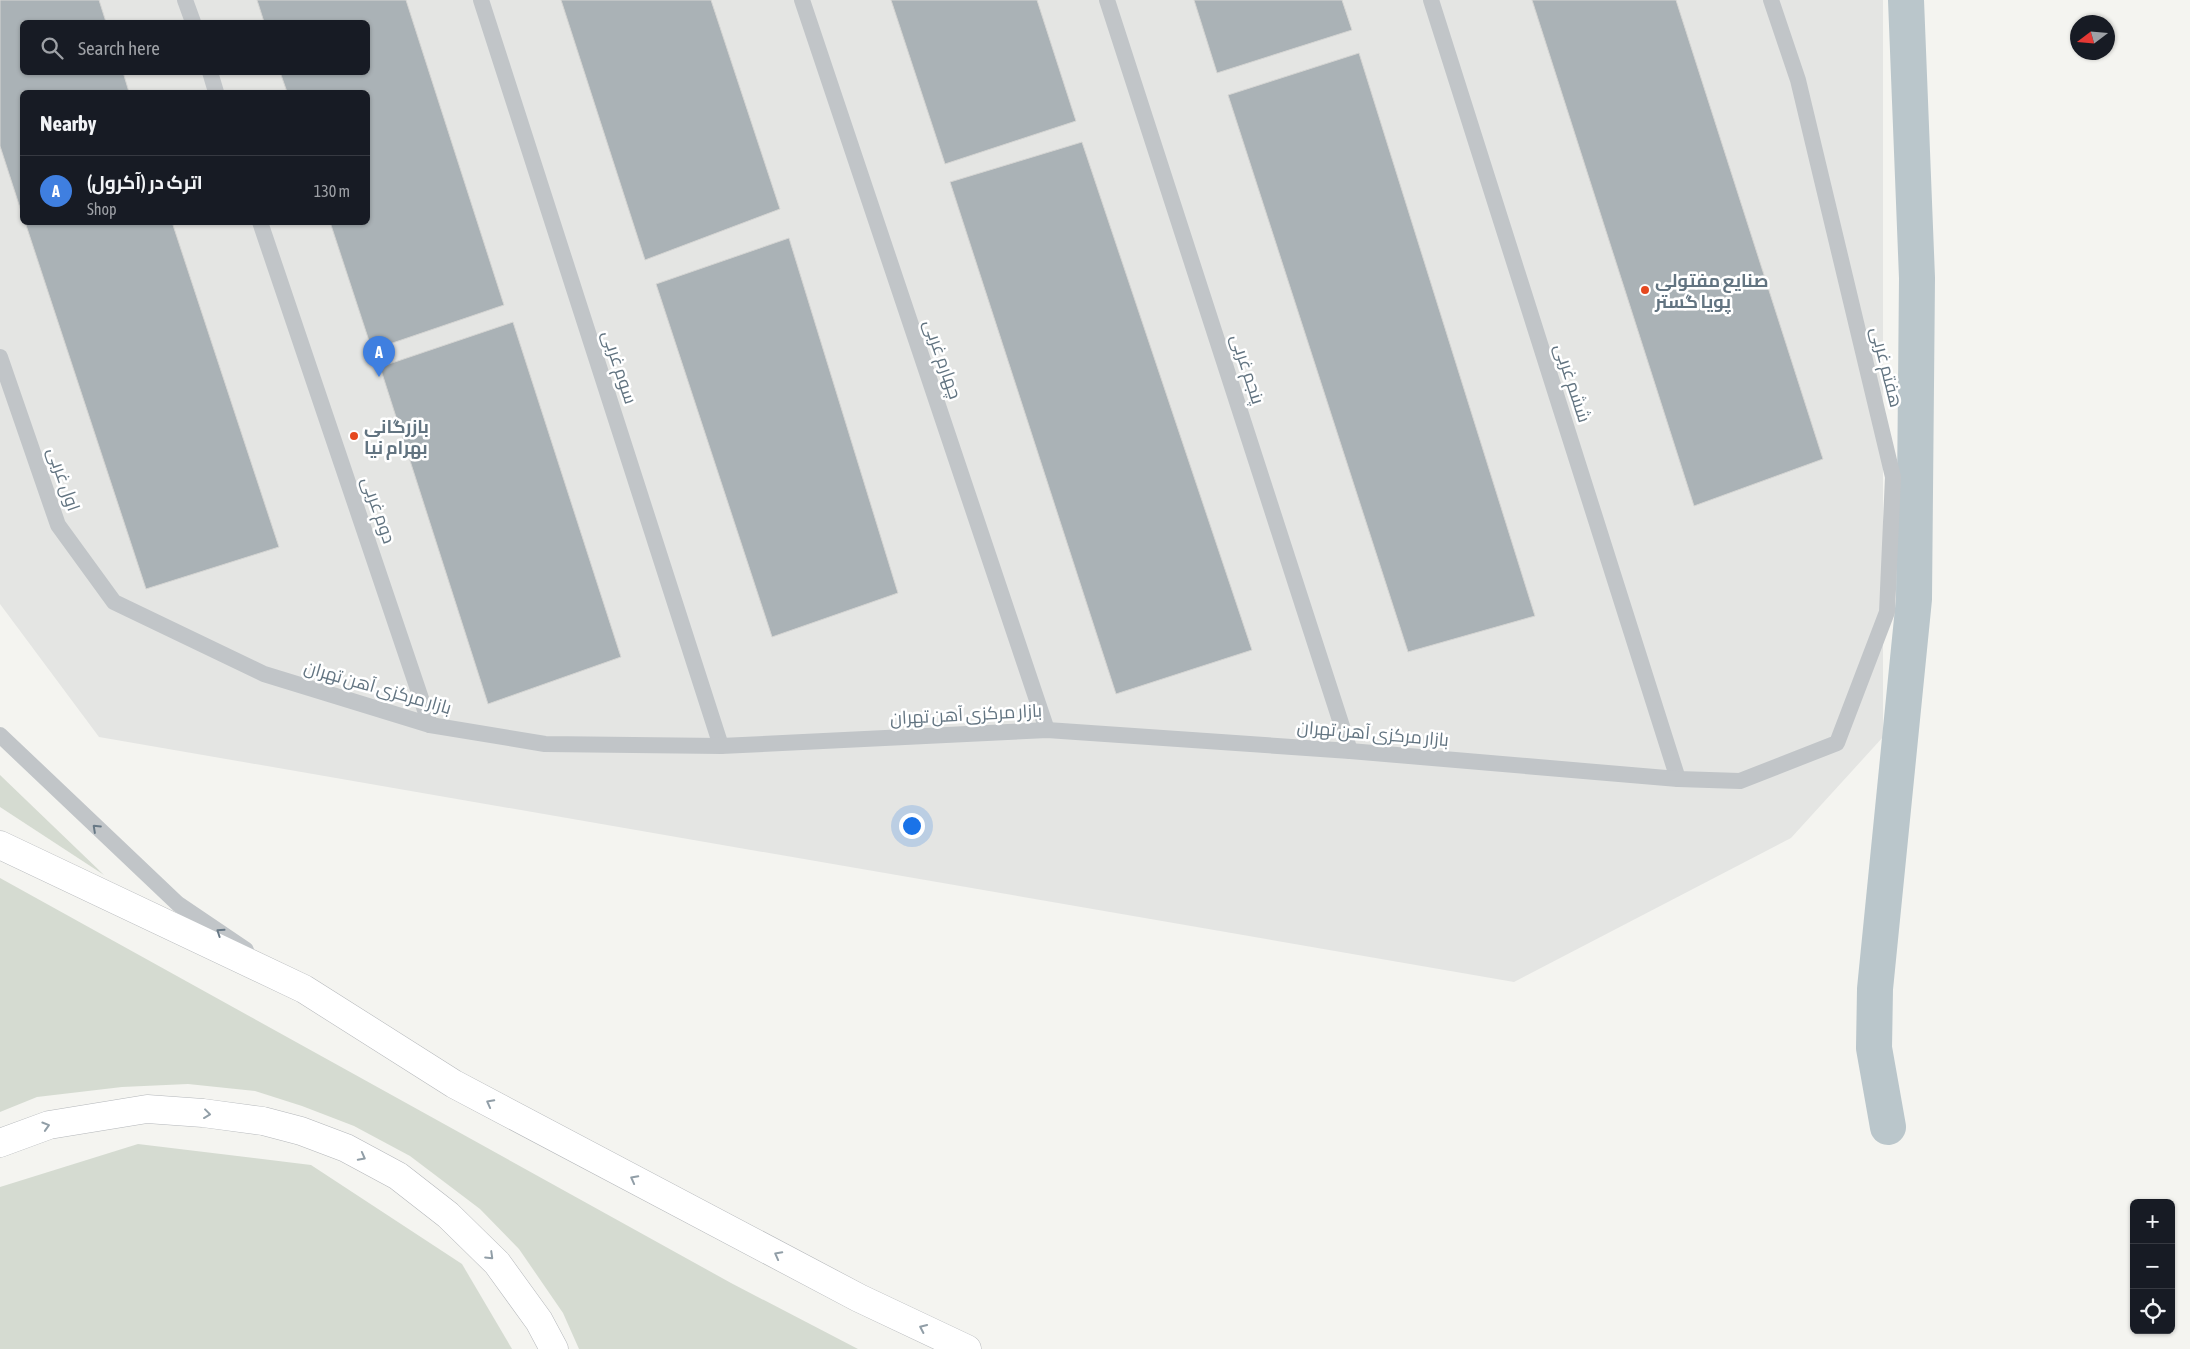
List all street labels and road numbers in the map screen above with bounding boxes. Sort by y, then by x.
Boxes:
street label: چهارم غربی [918,317,966,402]
street label: هفتم غربی [1865,325,1907,410]
street label: سوم غربی [596,328,642,407]
street label: پنجم غربی [1225,331,1269,407]
street label: ششم غربی [1549,341,1596,426]
street label: اول غربی [42,444,85,514]
street label: دوم غربی [356,474,400,547]
street label: بازار مرکزی آهن تهران [302,656,454,719]
street label: بازار مرکزی آهن تهران [889,700,1043,729]
street label: بازار مرکزی آهن تهران [1296,716,1450,751]

